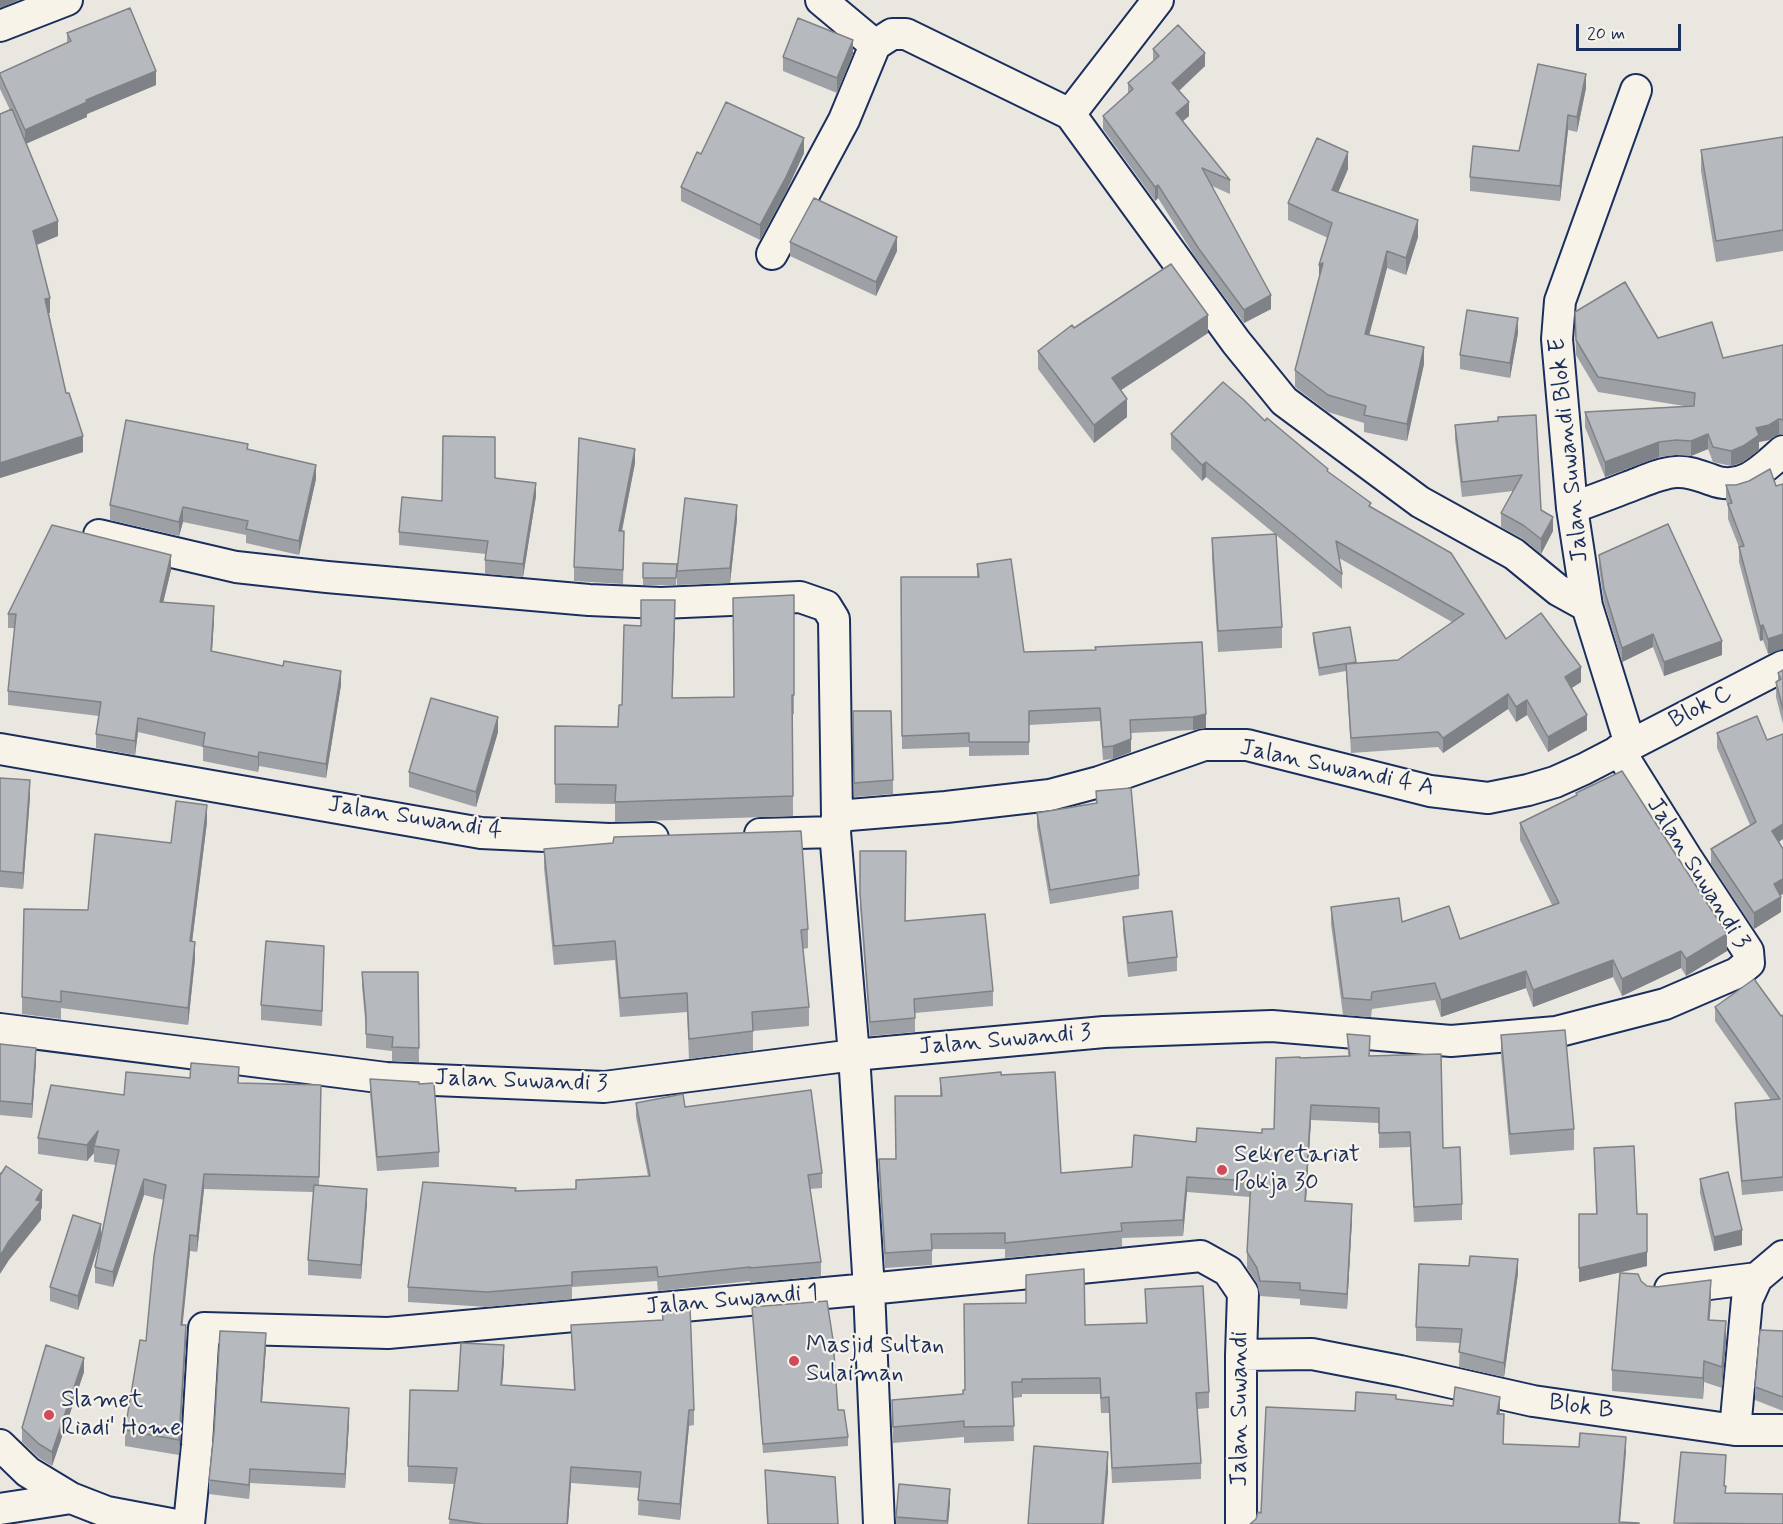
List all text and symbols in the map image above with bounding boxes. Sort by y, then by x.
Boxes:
scale bar [1579,12,1684,50]
text: 20 m [1587,22,1625,46]
street label: Jalan Suwandi Blok E [1544,336,1596,564]
street label: Blok C [1665,680,1737,736]
street label: Jalan Suwandi 4 A [1237,734,1437,804]
street label: Jalan Suwandi 4 [326,791,504,847]
street label: Jalan Suwandi 3 [1639,793,1755,955]
street label: Jalan Suwandi 3 [918,1019,1092,1063]
street label: Jalan Suwandi 3 [434,1065,608,1099]
place label: Sekretariat Pokja 30 [1234,1142,1360,1198]
marker: Sekretariat Pokja 30 [1215,1163,1229,1177]
street label: Jalan Suwandi 1 [645,1279,819,1323]
street label: Jalan Suwandi [1227,1331,1255,1487]
place label: Masjid Sultan Sulaiman [806,1333,944,1389]
marker: Masjid Sultan Sulaiman [787,1354,801,1368]
place label: Slamet Riadi' Home [61,1387,181,1443]
street label: Blok B [1547,1389,1615,1427]
marker: Slamet Riadi' Home [42,1408,56,1422]

